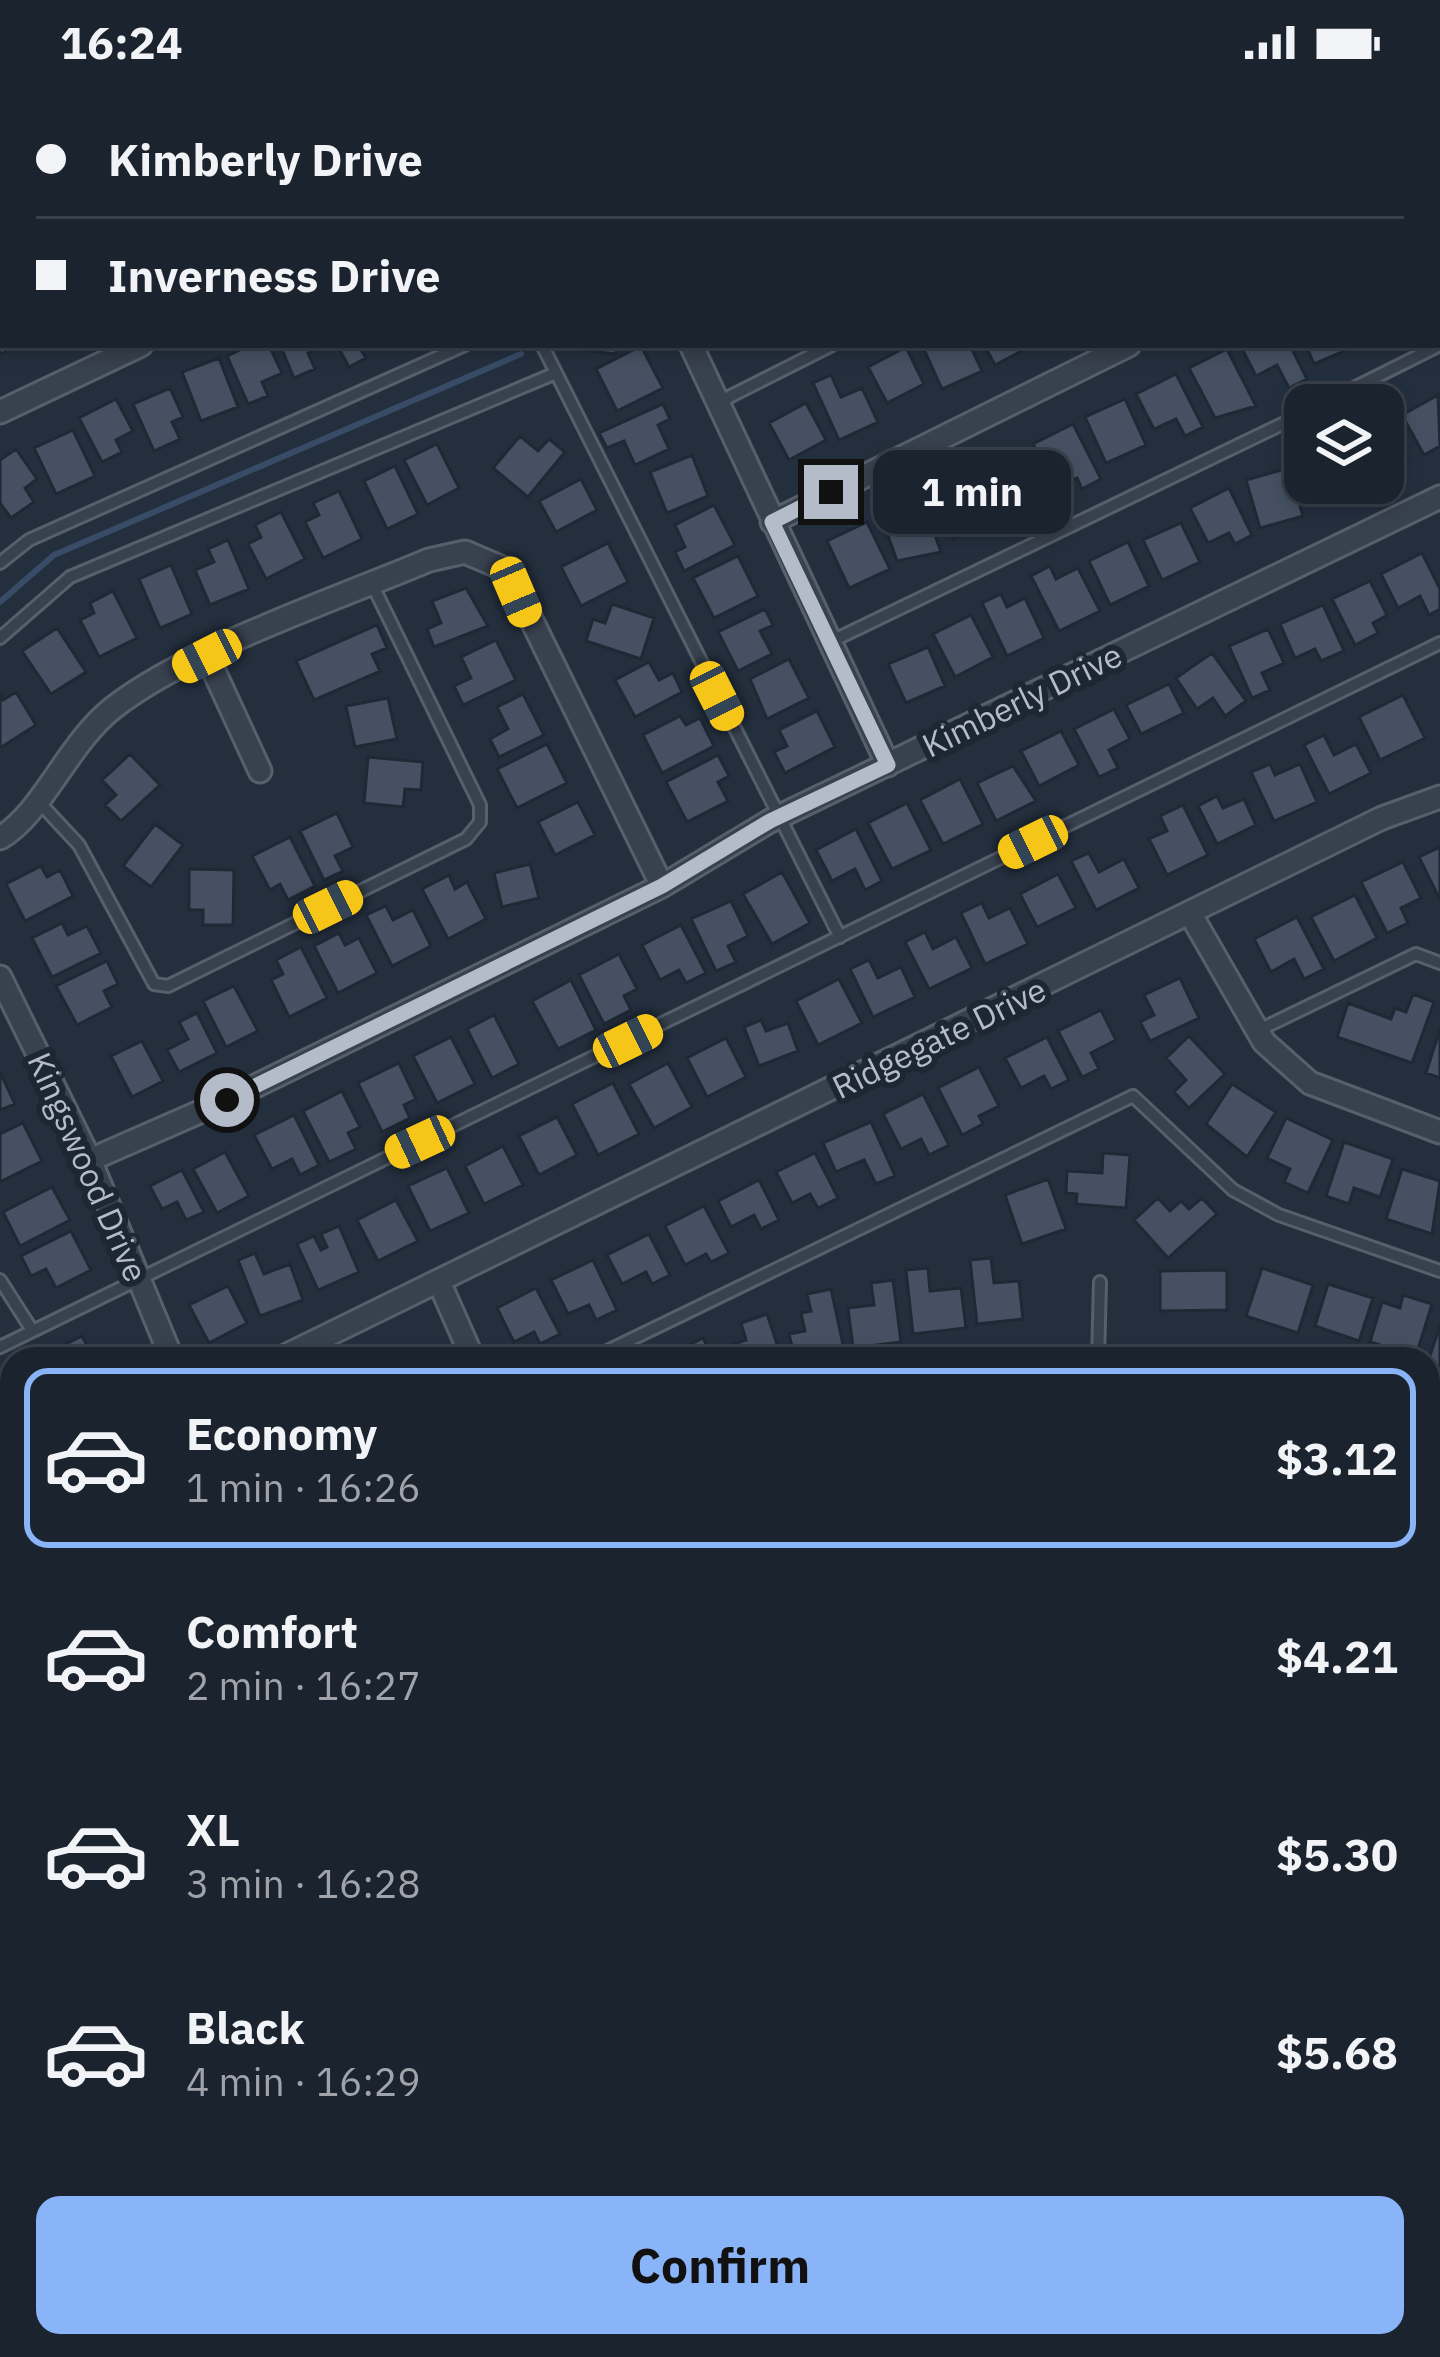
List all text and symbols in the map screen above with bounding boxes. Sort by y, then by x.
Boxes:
text: 16:24 [60,13,183,71]
text: Kimberly Drive [108,130,423,188]
text: Inverness Drive [108,246,441,304]
map controls [1284,384,1404,504]
button: layers [1284,384,1404,504]
callout: 1 min [873,450,1071,534]
route end [804,465,858,519]
text: 1 min [921,466,1023,517]
car [485,552,547,632]
car [167,624,247,688]
street label: Kimberly Drive [915,633,1129,766]
car [685,656,749,736]
car [993,810,1073,874]
car [288,875,368,939]
street label: Ridgegate Drive [825,967,1053,1108]
car [588,1009,668,1073]
street label: Kingswood Drive [19,1045,158,1288]
route start [200,1073,254,1127]
car [380,1110,460,1174]
icon: car [42,1404,150,1512]
text: Economy [186,1404,377,1462]
text: $3.12 [1276,1429,1398,1487]
text: 1 min · 16:26 [186,1462,421,1513]
icon: car [42,1602,150,1710]
text: Comfort [186,1602,358,1660]
text: $4.21 [1276,1627,1398,1685]
text: 2 min · 16:27 [186,1660,421,1711]
icon: car [42,1800,150,1908]
text: XL [186,1800,240,1858]
text: $5.30 [1276,1825,1398,1883]
text: 3 min · 16:28 [186,1858,421,1909]
icon: car [42,1998,150,2106]
text: Black [186,1998,305,2056]
text: $5.68 [1276,2023,1398,2081]
text: 4 min · 16:29 [186,2056,421,2107]
button: Confirm [36,2196,1404,2334]

